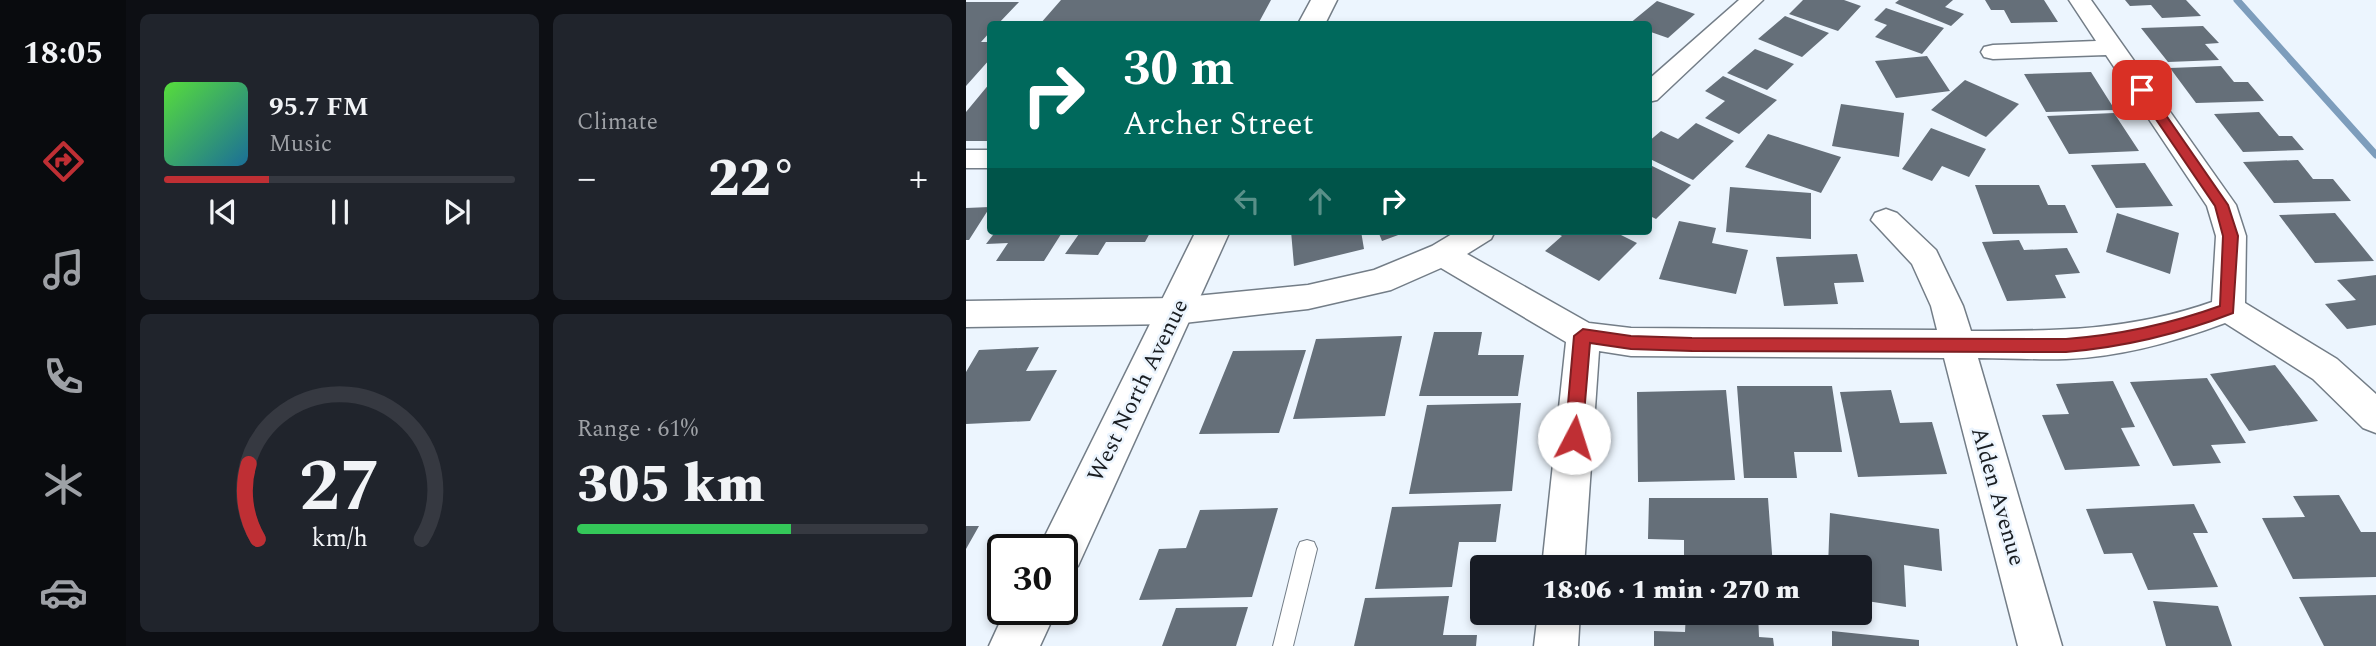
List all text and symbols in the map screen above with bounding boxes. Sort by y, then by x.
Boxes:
text: 18:05 [23,29,103,78]
text: 30 m [1123,32,1234,107]
icon: right [1008,49,1099,140]
pin [2112,60,2172,120]
icon: arrive [2123,71,2161,109]
text: 95.7 FM [269,87,369,127]
text: Archer Street [1123,100,1314,149]
text: Climate [577,105,658,140]
text: Music [269,127,332,162]
icon: directions [39,137,88,186]
text: 22° [708,140,797,219]
text: − [577,150,596,208]
text: + [909,150,928,208]
icon: left [1228,182,1266,220]
icon: ahead [1301,182,1339,220]
icon: right [1374,182,1412,220]
icon: previous [204,193,242,231]
icon: pause [321,193,359,231]
icon: next [438,193,476,231]
icon: music [39,245,88,294]
street label: West North Avenue [1079,293,1198,488]
icon: phone [39,352,88,401]
position arrow [1537,401,1611,475]
text: Range · 61% [577,412,698,447]
street label: Alden Avenue [1961,423,2034,570]
text: 27 [299,432,380,543]
text: 305 km [577,446,765,525]
icon: climate [39,460,88,509]
text: km/h [311,520,368,558]
speed limit sign: 30 [987,534,1078,625]
icon: car [39,568,88,617]
text: 18:06 · 1 min · 270 m [1542,570,1800,610]

